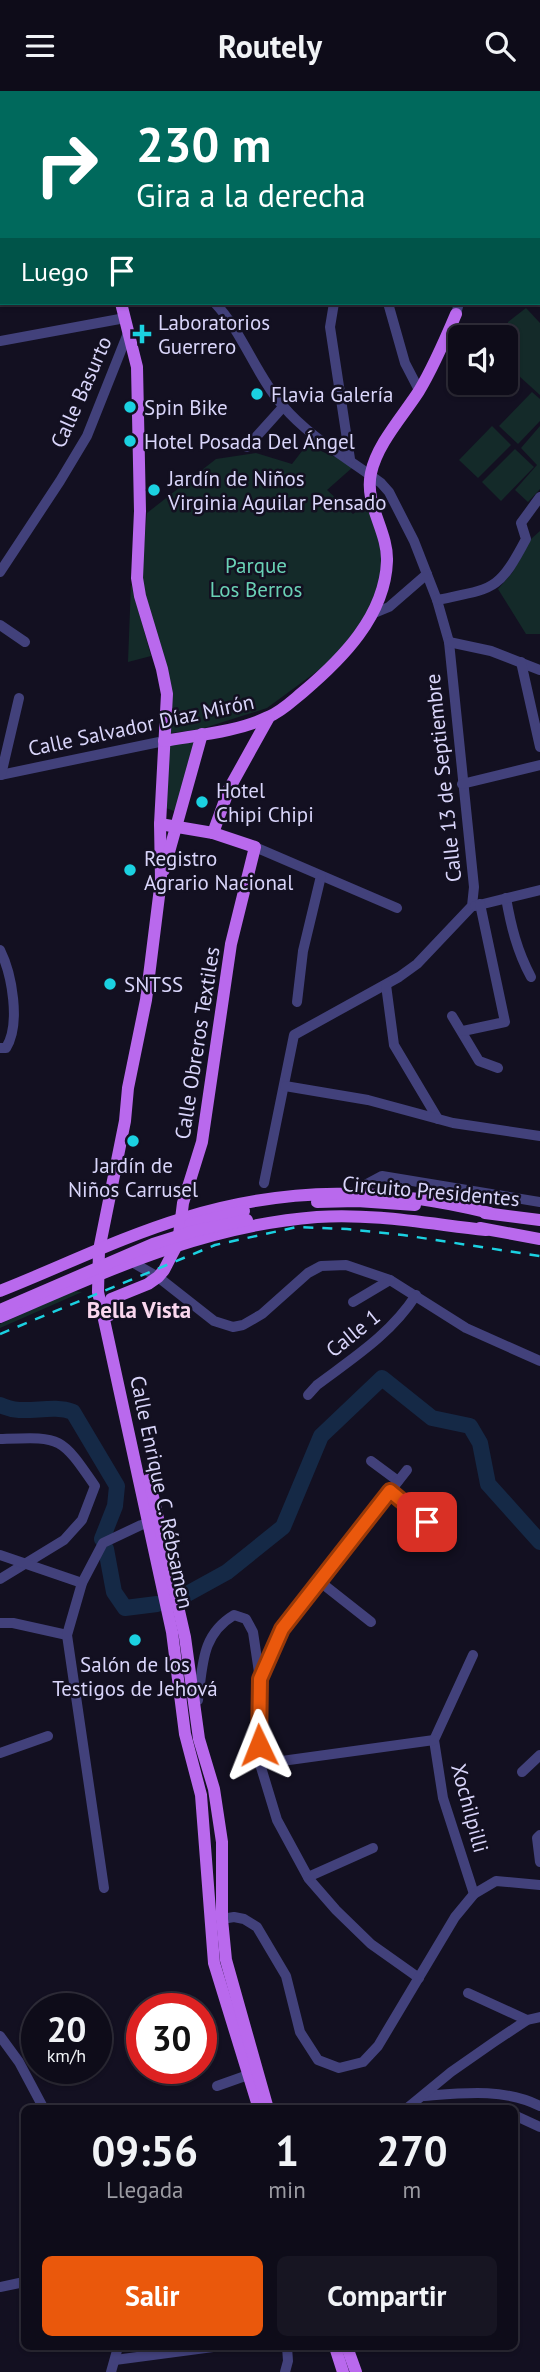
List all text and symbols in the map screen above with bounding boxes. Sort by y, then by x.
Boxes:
text: Routely [218,25,322,67]
icon: menu [21,27,59,65]
icon: search [481,27,519,65]
text: 230 m [136,112,271,176]
icon: right [21,119,112,210]
text: Gira a la derecha [136,174,366,216]
icon: arrive [103,252,141,290]
text: Luego [21,255,89,288]
place label: Laboratorios Guerrero [158,309,270,360]
marker: Laboratorios Guerrero [132,324,152,344]
map controls [448,325,518,395]
button: sound [448,325,518,395]
street label: Calle Basurto [44,332,118,452]
place label: Flavia Galería [271,381,393,408]
marker: Flavia Galería [249,386,265,402]
place label: Spin Bike [144,394,228,421]
marker: Spin Bike [122,399,138,415]
place label: Hotel Posada Del Ángel [144,428,355,455]
marker: Hotel Posada Del Ángel [122,433,138,449]
place label: Jardín de Niños Virginia Aguilar Pensado [167,465,387,516]
marker: Jardín de Niños Virginia Aguilar Pensado [146,482,162,498]
park label: Parque Los Berros [210,552,302,603]
street label: Calle 13 de Septiembre [419,672,467,884]
street label: Calle Salvador Díaz Mirón [26,688,256,762]
place label: Hotel Chipi Chipi [216,777,314,828]
marker: Hotel Chipi Chipi [194,794,210,810]
place label: Registro Agrario Nacional [144,845,293,896]
marker: Registro Agrario Nacional [122,862,138,878]
street label: Calle Obreros Textiles [168,945,226,1141]
place label: SNTSS [124,971,183,998]
marker: SNTSS [102,976,118,992]
marker: Jardín de Niños Carrusel [125,1133,141,1149]
place label: Jardín de Niños Carrusel [68,1152,198,1203]
street label: Circuito Presidentes [341,1170,521,1212]
district label: Bella Vista [87,1295,191,1324]
street label: Calle 1 [320,1303,386,1363]
street label: Calle Enrique C. Rébsamen [124,1373,200,1611]
pin [397,1492,457,1552]
icon: arrive [408,1503,446,1541]
marker: Salón de los Testigos de Jehová [127,1632,143,1648]
place label: Salón de los Testigos de Jehová [52,1651,218,1702]
position arrow [222,1708,296,1782]
street label: Xochilpilli [445,1761,495,1855]
speed limit sign: 30 [126,1993,217,2084]
text: 20 [47,2006,86,2052]
text: km/h [47,2044,86,2067]
text: 09:56 [91,2123,198,2178]
text: 1 [275,2123,299,2178]
text: 270 [376,2123,448,2178]
text: Llegada [106,2175,183,2204]
text: min [268,2175,306,2204]
text: m [403,2175,421,2204]
button: Salir [42,2256,263,2336]
button: Compartir [277,2256,497,2336]

